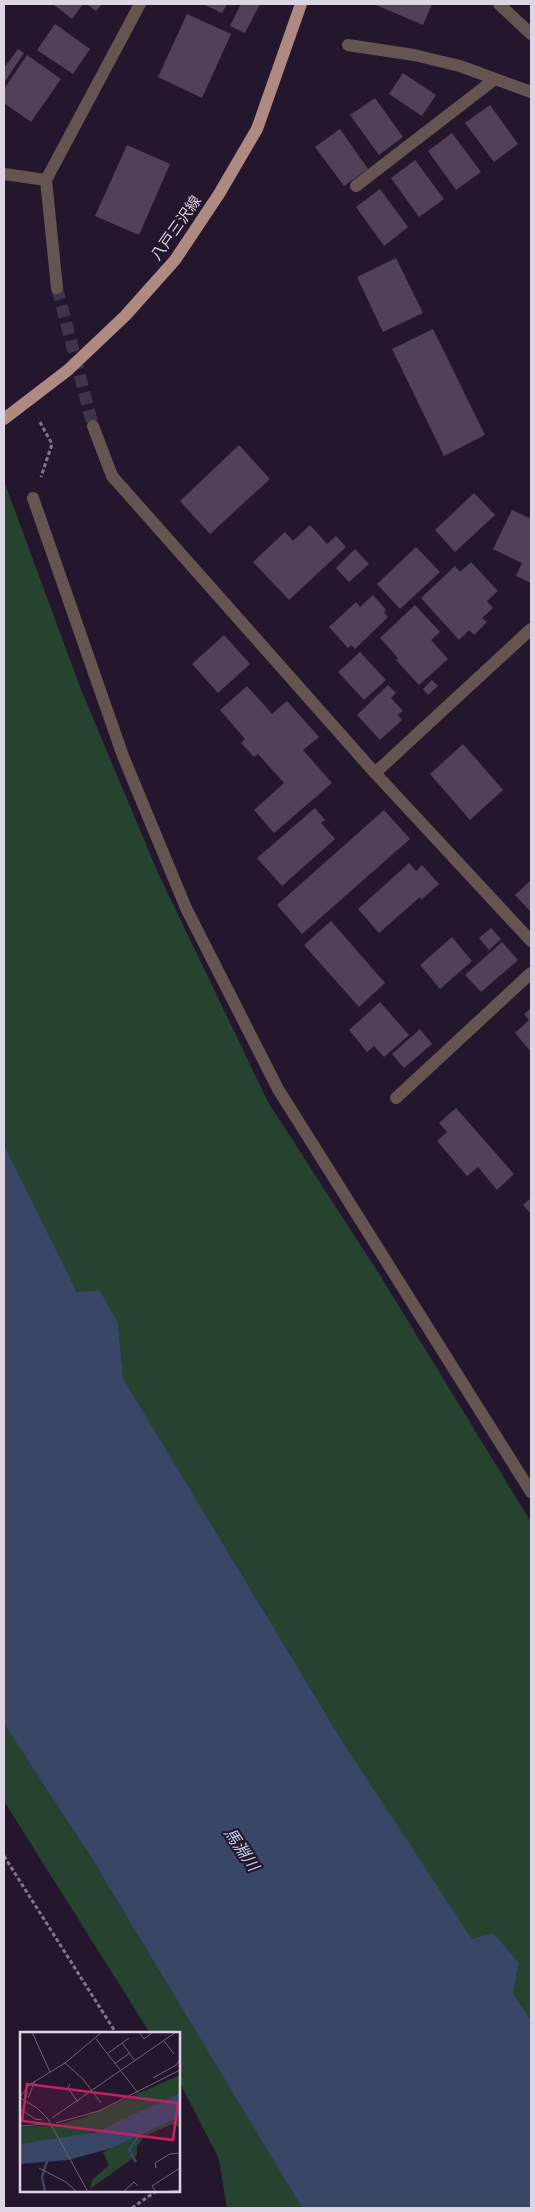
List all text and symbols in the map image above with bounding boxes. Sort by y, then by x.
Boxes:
street label: 八戸三沢線 [146,192,207,265]
water label: 馬淵川 [219,1824,265,1877]
inset map [20,2032,180,2192]

